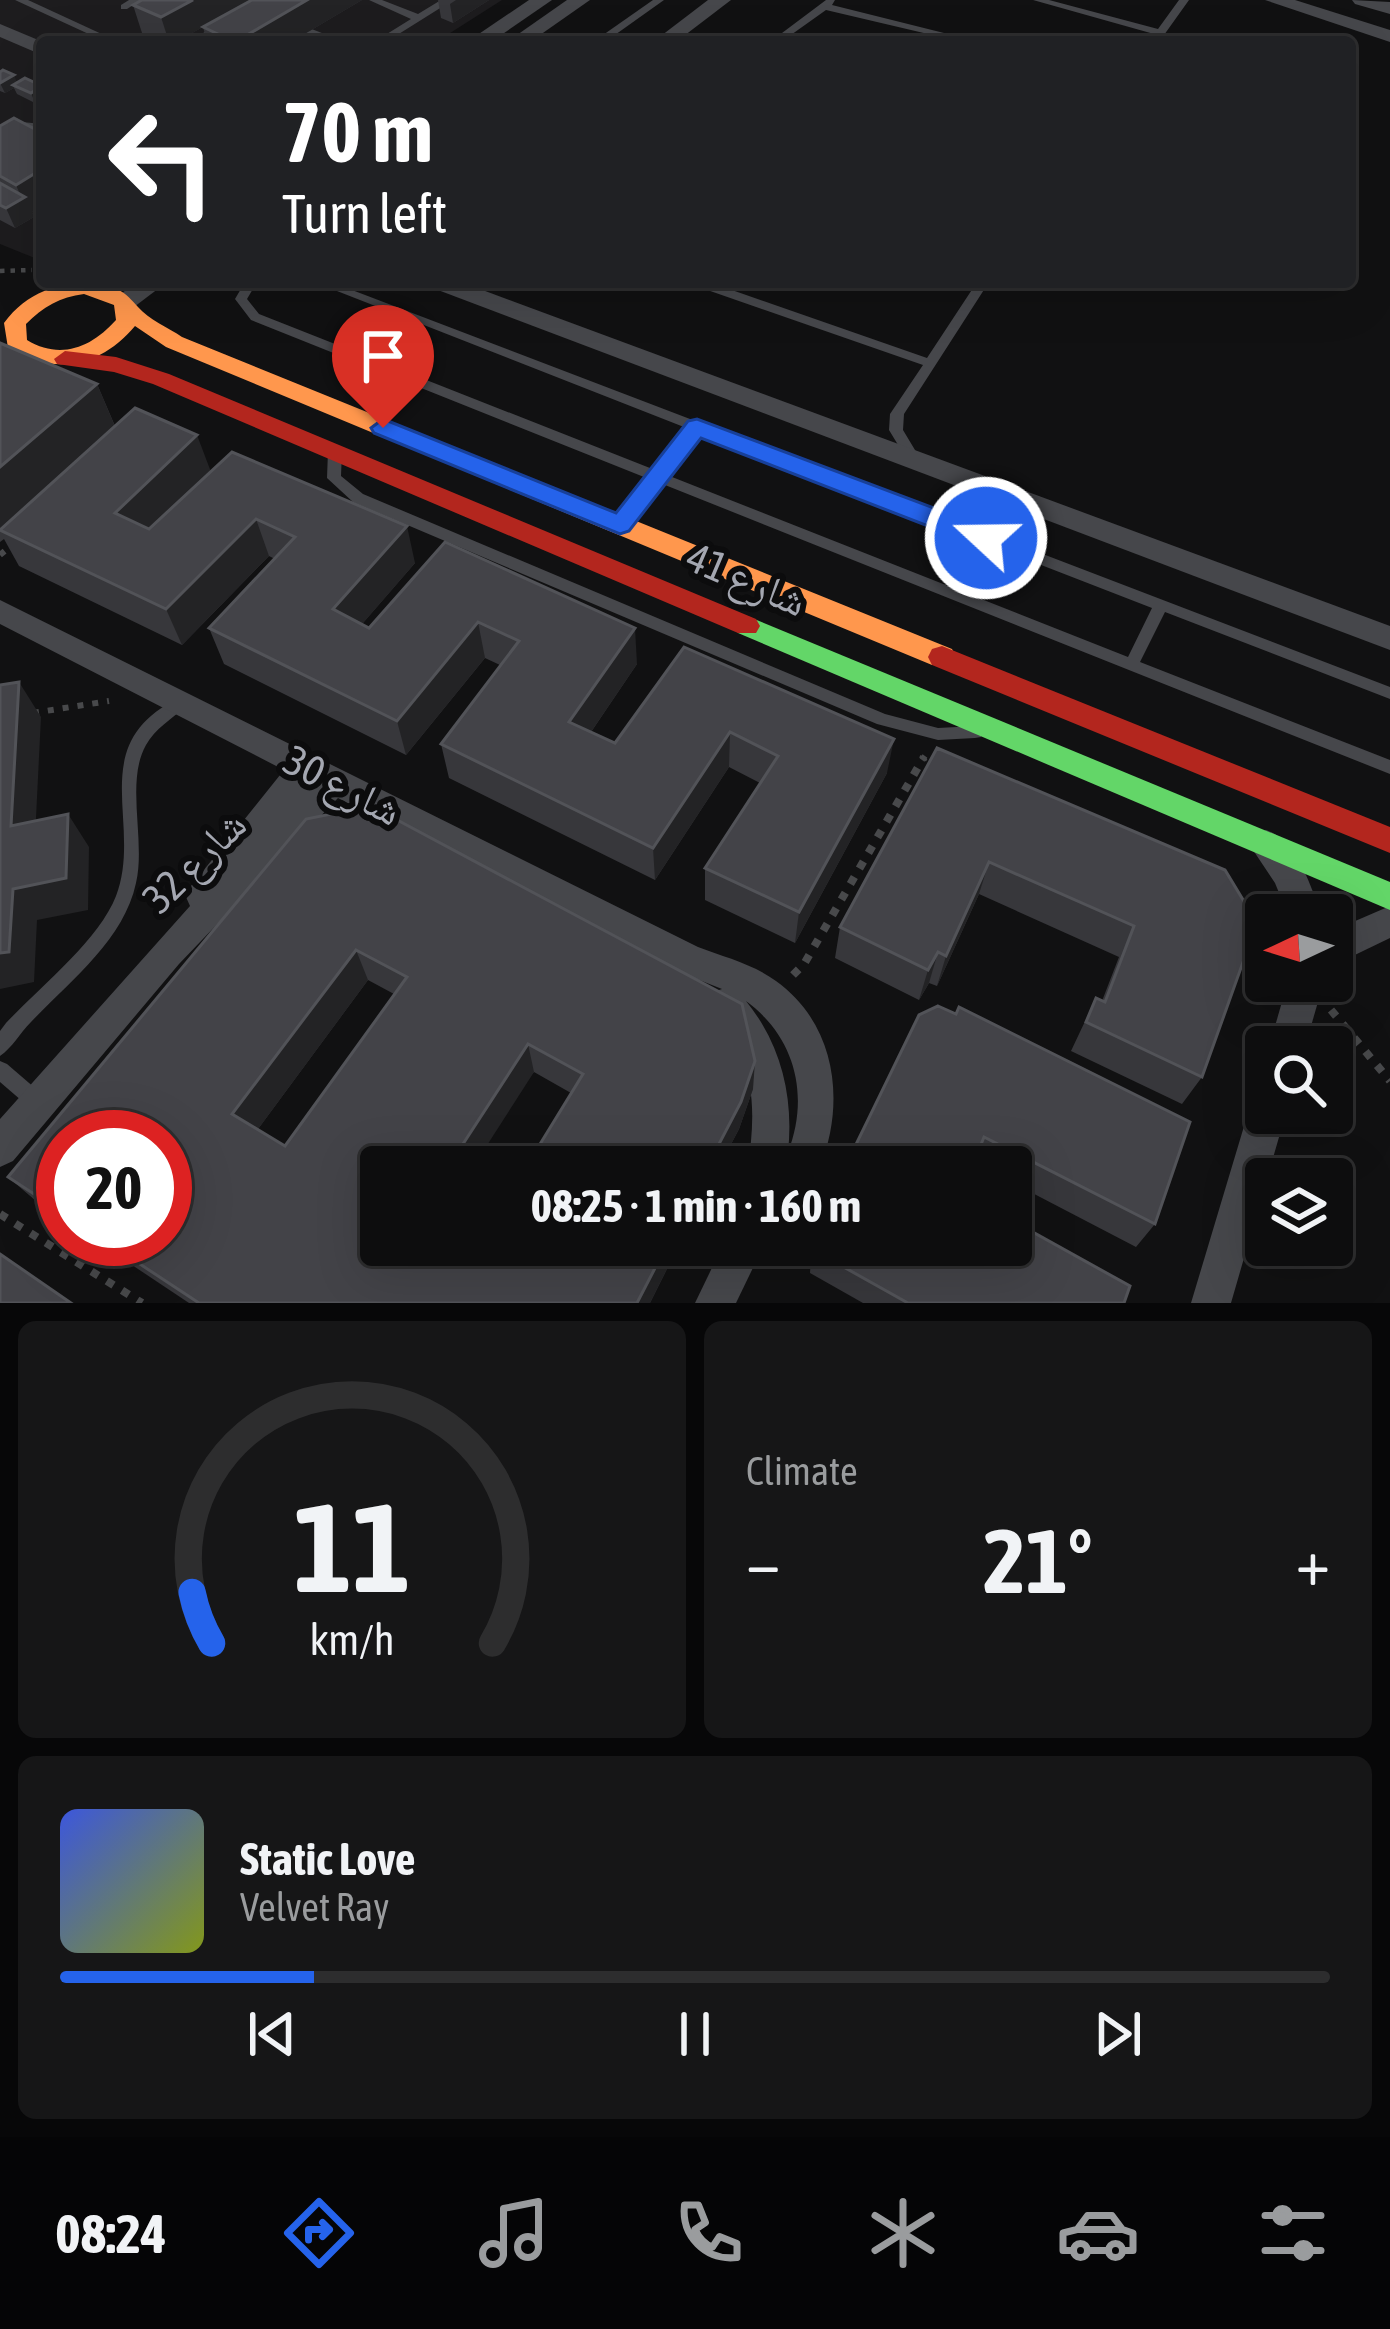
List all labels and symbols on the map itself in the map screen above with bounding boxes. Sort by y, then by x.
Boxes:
pin [332,305,434,428]
position arrow [923,475,1049,601]
street label: شارع 41 [679,532,814,628]
street label: شارع 30 [275,735,410,837]
street label: شارع 32 [133,800,257,924]
north arrow [1245,894,1353,1002]
speed limit sign: 20 [36,1110,192,1266]

